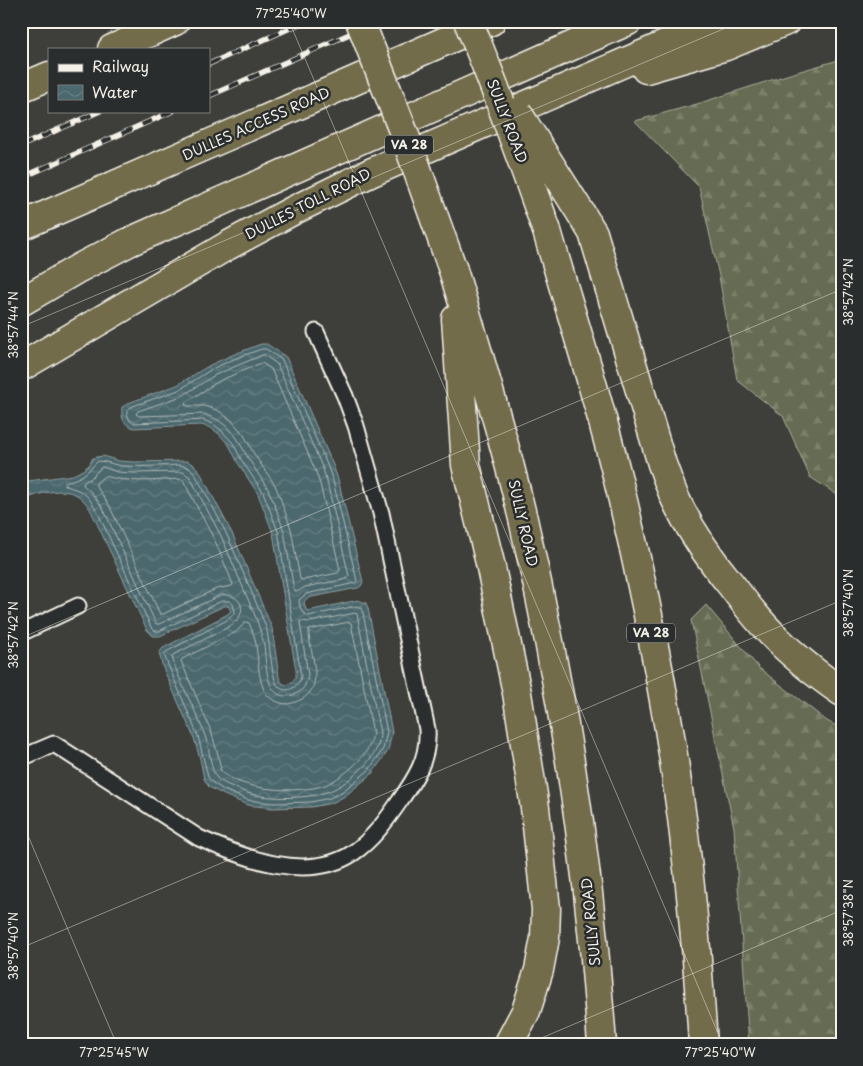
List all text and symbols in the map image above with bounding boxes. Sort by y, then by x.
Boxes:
text: 77°25'40"W [256,4,327,22]
legend [48,48,210,112]
text: Railway [92,54,149,77]
street label: SULLY ROAD [482,76,533,166]
text: Water [92,80,137,103]
street label: DULLES ACCESS ROAD [179,81,333,166]
road number: VA 28 [385,136,433,154]
street label: DULLES TOLL ROAD [241,163,374,244]
text: 38°57'42"N [839,258,857,326]
text: 38°57'44"N [4,291,22,359]
street label: SULLY ROAD [503,477,544,568]
text: 38°57'40"N [839,569,857,637]
text: 38°57'42"N [4,601,22,669]
road number: VA 28 [627,624,675,642]
street label: SULLY ROAD [575,877,606,967]
text: 38°57'38"N [839,879,857,947]
text: 38°57'40"N [4,912,22,980]
text: 77°25'45"W [79,1043,150,1061]
text: 77°25'40"W [685,1043,756,1061]

